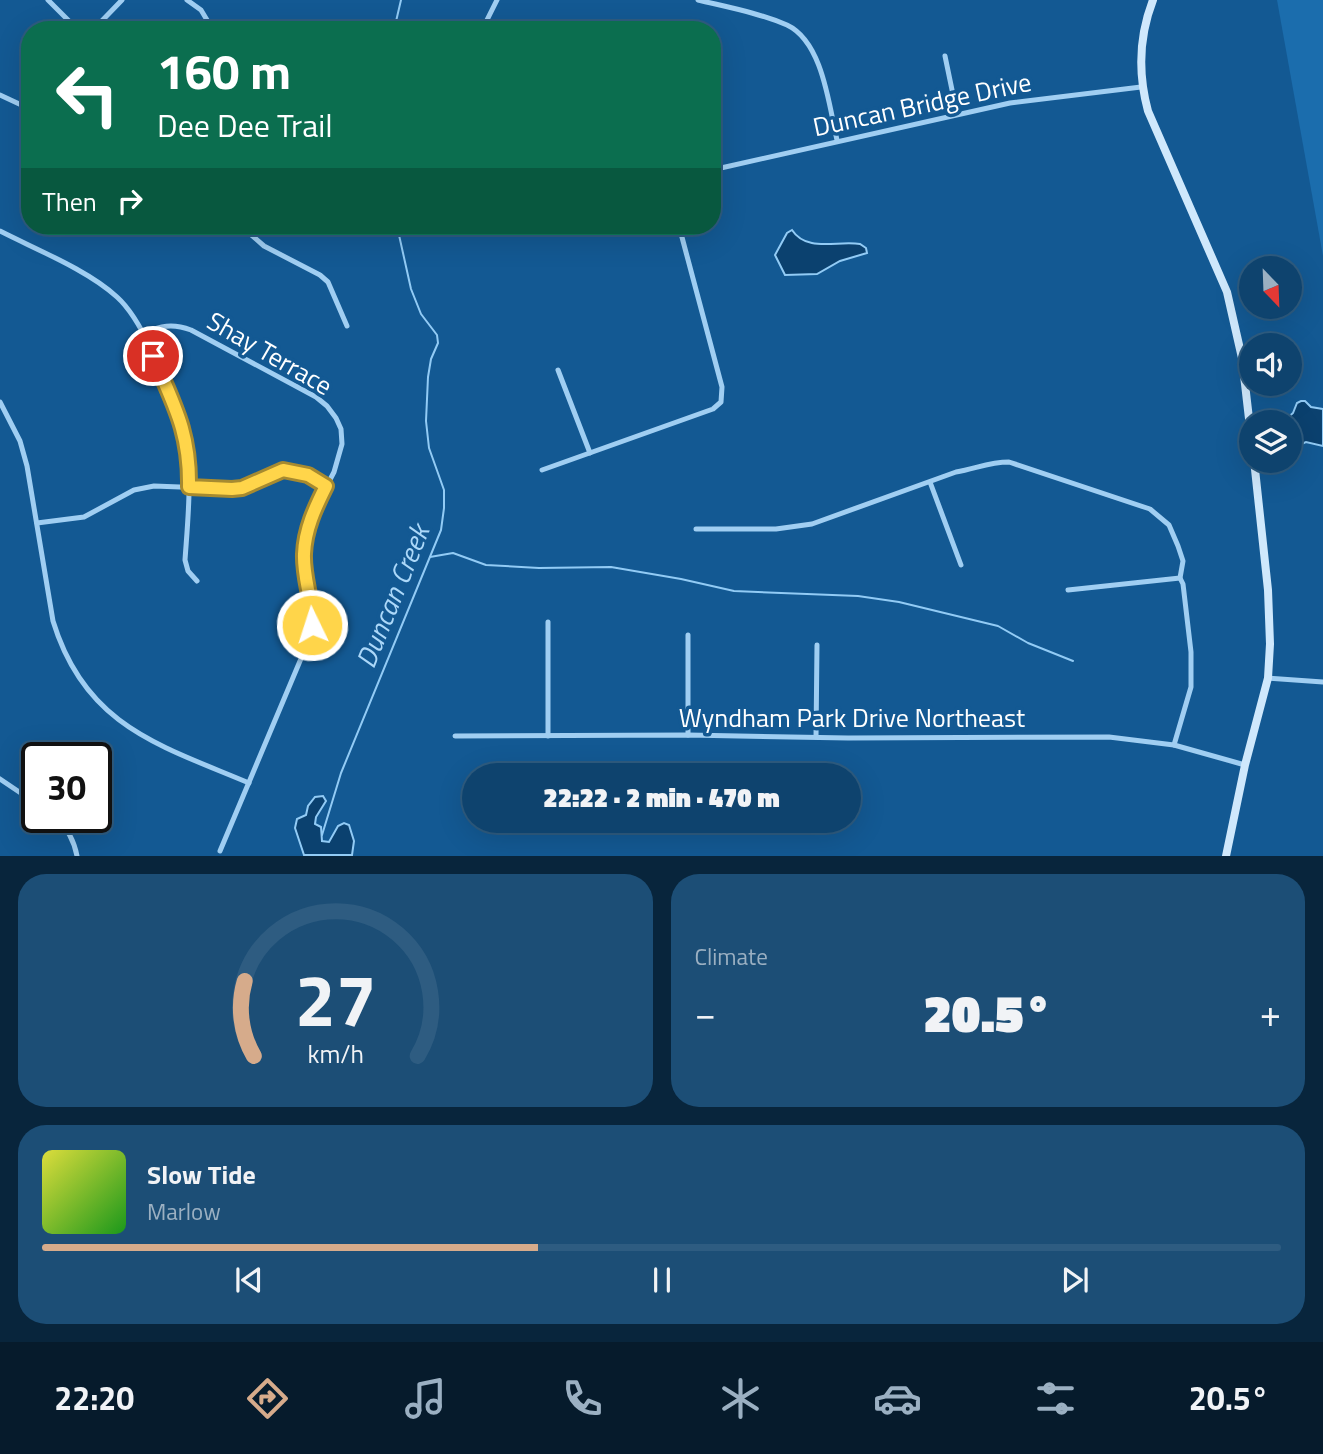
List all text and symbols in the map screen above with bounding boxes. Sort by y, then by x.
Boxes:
text: 160 m [157,33,291,108]
icon: left [42,49,133,140]
street label: Duncan Bridge Drive [809,62,1035,146]
text: Dee Dee Trail [157,101,333,149]
text: Then [42,182,97,221]
icon: right [111,182,149,220]
north arrow [1239,256,1302,318]
map controls [1239,256,1302,473]
street label: Shay Terrace [200,301,340,405]
pin [123,326,183,386]
button: sound [1239,333,1302,396]
icon: arrive [134,337,172,375]
button: layers [1239,410,1302,473]
water label: Duncan Creek [344,515,442,674]
position arrow [275,588,349,662]
street label: Wyndham Park Drive Northeast [679,698,1025,737]
speed limit sign: 30 [21,742,112,833]
text: 22:22 · 2 min · 470 m [543,778,780,817]
text: Climate [695,939,768,974]
text: 27 [294,945,376,1055]
text: 20.5° [923,973,1052,1052]
text: − [695,984,716,1042]
text: + [1260,984,1281,1042]
text: km/h [307,1035,364,1073]
text: Slow Tide [147,1155,256,1194]
text: Marlow [147,1194,221,1229]
icon: previous [230,1261,268,1299]
icon: pause [643,1261,681,1299]
icon: next [1056,1261,1094,1299]
text: 22:20 [54,1374,134,1422]
icon: directions [243,1374,292,1423]
icon: music [401,1374,450,1423]
icon: phone [558,1374,607,1423]
icon: climate [716,1374,765,1423]
icon: car [873,1374,922,1423]
icon: filters [1031,1374,1080,1423]
text: 20.5° [1189,1374,1269,1422]

